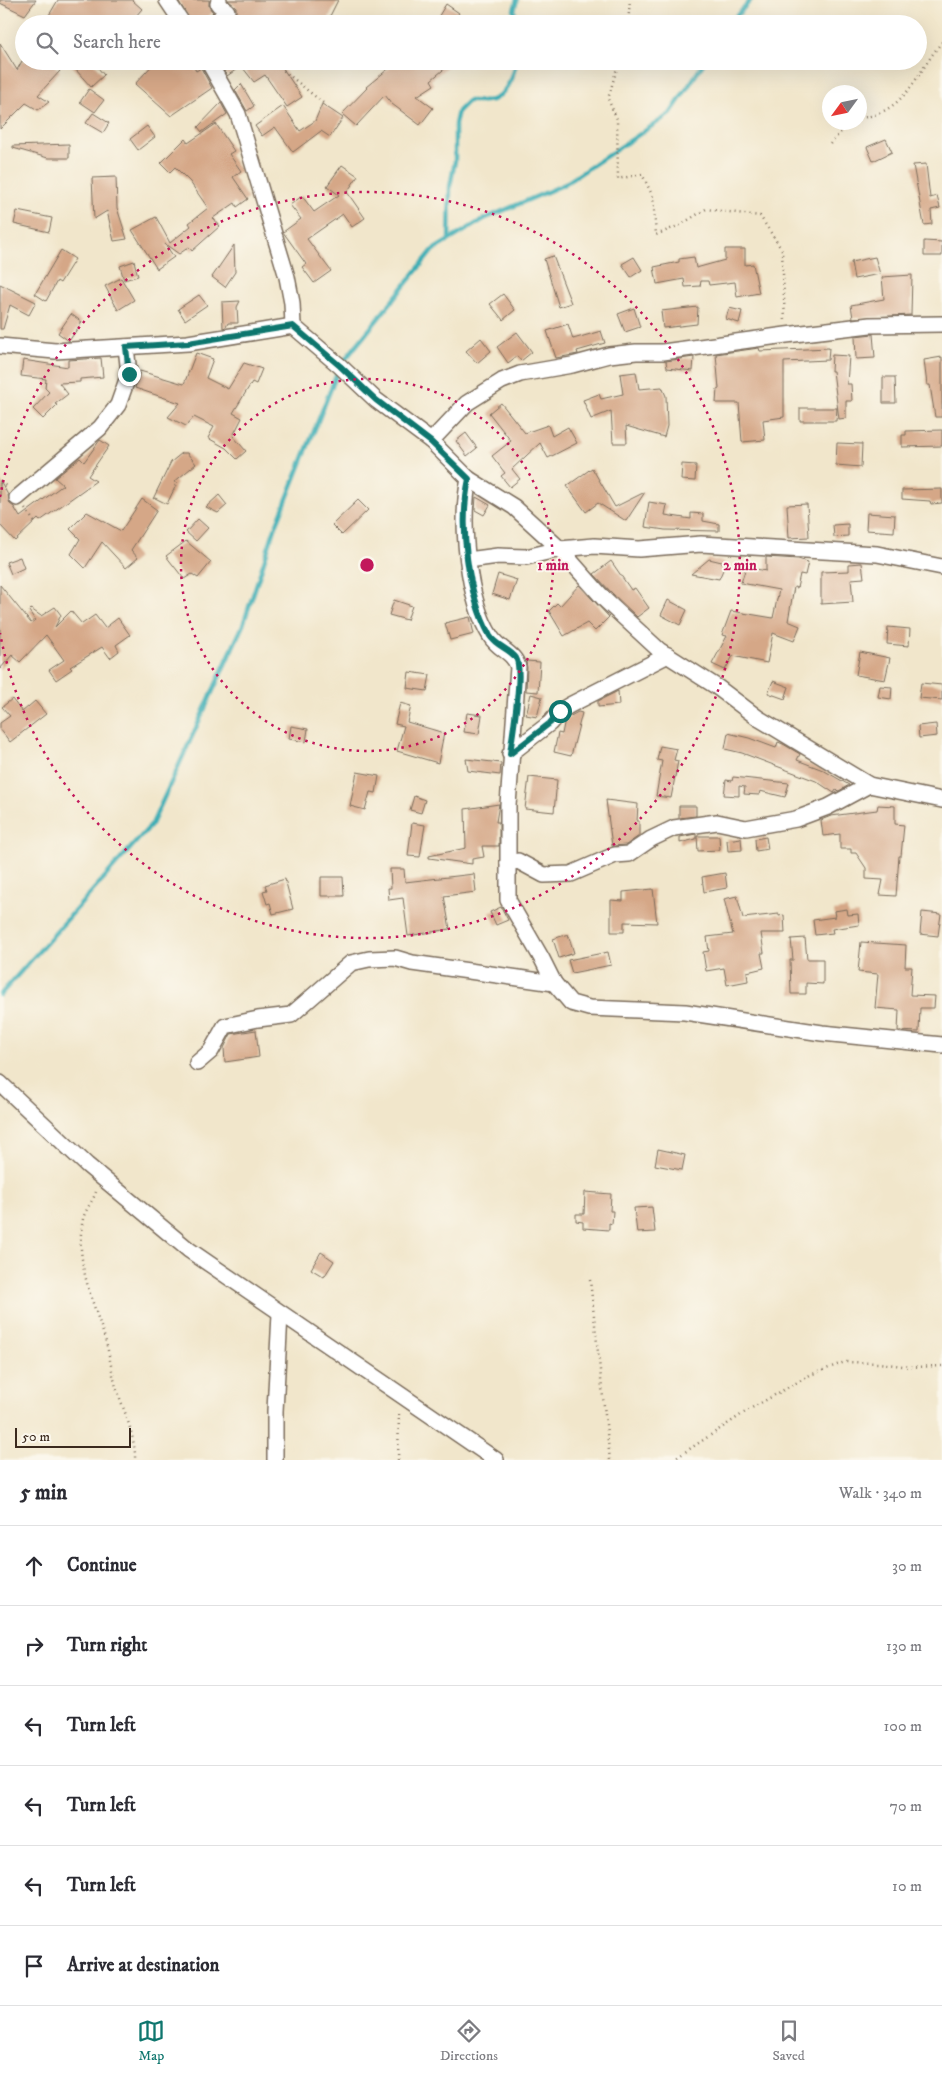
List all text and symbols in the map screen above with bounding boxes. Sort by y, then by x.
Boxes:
search box [15,15,927,70]
icon: search [33,29,61,57]
text: Search here [73,31,161,54]
north arrow [822,85,867,130]
route end [118,363,141,386]
centre of rings [358,556,376,574]
text: 1 min [537,556,569,575]
text: 2 min [723,556,757,575]
route start [549,700,572,723]
scale bar [15,1425,131,1448]
text: 50 m [22,1428,50,1446]
text: 5 min [20,1480,67,1506]
text: Walk · 340 m [839,1483,922,1503]
icon: ahead [20,1552,48,1580]
text: Continue [67,1554,137,1577]
text: 30 m [892,1556,922,1576]
icon: right [20,1632,48,1660]
text: Turn right [67,1634,147,1657]
text: 130 m [886,1636,922,1656]
icon: left [20,1712,48,1740]
text: Turn left [67,1714,136,1737]
text: 100 m [884,1716,922,1736]
icon: left [20,1792,48,1820]
text: Turn left [67,1794,136,1817]
text: 70 m [890,1796,922,1816]
icon: left [20,1872,48,1900]
text: Turn left [67,1874,136,1897]
text: 10 m [892,1876,922,1896]
icon: arrive [20,1952,48,1980]
text: Arrive at destination [67,1954,219,1977]
tab: Map [137,2017,165,2065]
tab: Directions [440,2017,498,2065]
tab: Saved [773,2017,805,2065]

